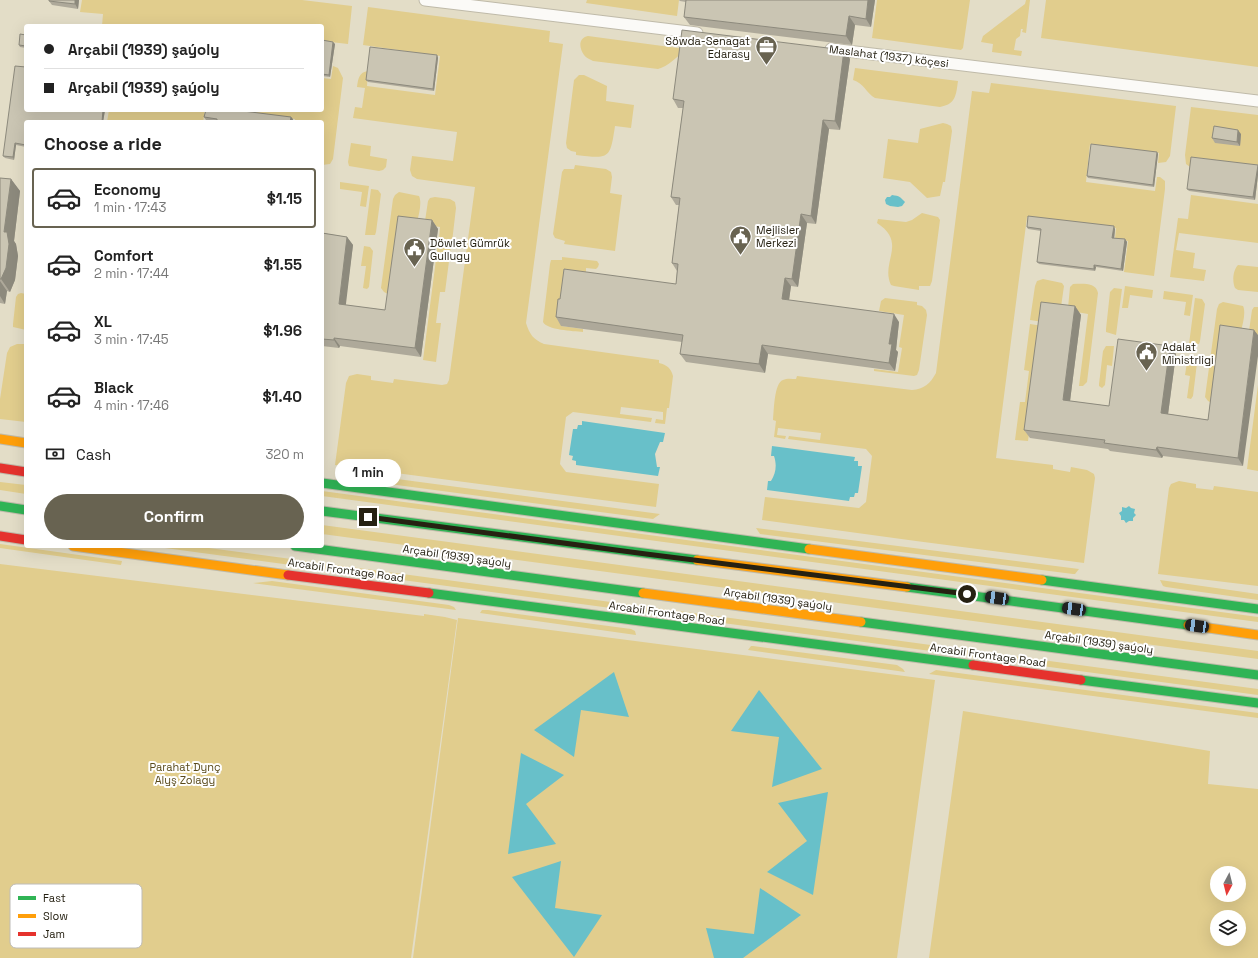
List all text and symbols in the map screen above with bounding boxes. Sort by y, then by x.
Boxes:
place label: Söwda-Senagat Edarasy [665,34,750,61]
office icon: Söwda-Senagat Edarasy [753,34,779,67]
text: Arçabil (1939) şaýoly [68,40,219,59]
street label: Maslahat (1937) köçesi [829,42,950,70]
text: Arçabil (1939) şaýoly [68,78,219,97]
text: Choose a ride [44,132,162,155]
icon: car [46,180,82,216]
text: Economy [94,180,161,199]
text: $1.15 [267,189,302,208]
text: 1 min · 17:43 [94,199,166,216]
public building icon: Mejlisler Merkezi [728,223,754,256]
place label: Mejlisler Merkezi [756,223,799,250]
public building icon: Döwlet Gümrük Gullugy [402,236,428,269]
place label: Döwlet Gümrük Gullugy [430,236,510,263]
icon: car [46,246,82,282]
text: Comfort [94,246,154,265]
text: $1.55 [264,255,302,274]
text: 2 min · 17:44 [94,265,169,282]
icon: car [46,312,82,348]
text: XL [94,312,112,331]
text: $1.96 [263,321,302,340]
text: 3 min · 17:45 [94,331,169,348]
public building icon: Adalat Ministrligi [1134,340,1160,373]
place label: Adalat Ministrligi [1162,340,1214,367]
icon: car [46,378,82,414]
text: Black [94,378,134,397]
text: $1.40 [262,387,302,406]
text: 4 min · 17:46 [94,397,169,414]
icon: cash [44,443,66,465]
text: Cash [76,445,111,464]
text: 320 m [265,446,304,463]
callout: 1 min [335,459,401,487]
text: 1 min [352,464,384,481]
button: Confirm [44,494,304,540]
route end [359,508,377,526]
street label: Arçabil (1939) şaýoly [402,541,512,571]
street label: Arcabil Frontage Road [287,555,405,585]
street label: Arçabil (1939) şaýoly [723,584,833,614]
route start [958,585,976,603]
car [984,590,1010,606]
street label: Arcabil Frontage Road [608,598,726,628]
car [1061,601,1087,617]
car [1184,618,1210,634]
street label: Arçabil (1939) şaýoly [1044,627,1154,657]
street label: Arcabil Frontage Road [929,640,1047,670]
park label: Parahat Dynç Alyş Zolagy [149,760,221,787]
north arrow [1210,866,1246,902]
map controls [1210,866,1246,946]
legend [10,884,142,948]
text: Fast [43,891,66,905]
text: Slow [43,909,68,923]
button: layers [1210,910,1246,946]
text: Jam [43,927,65,941]

